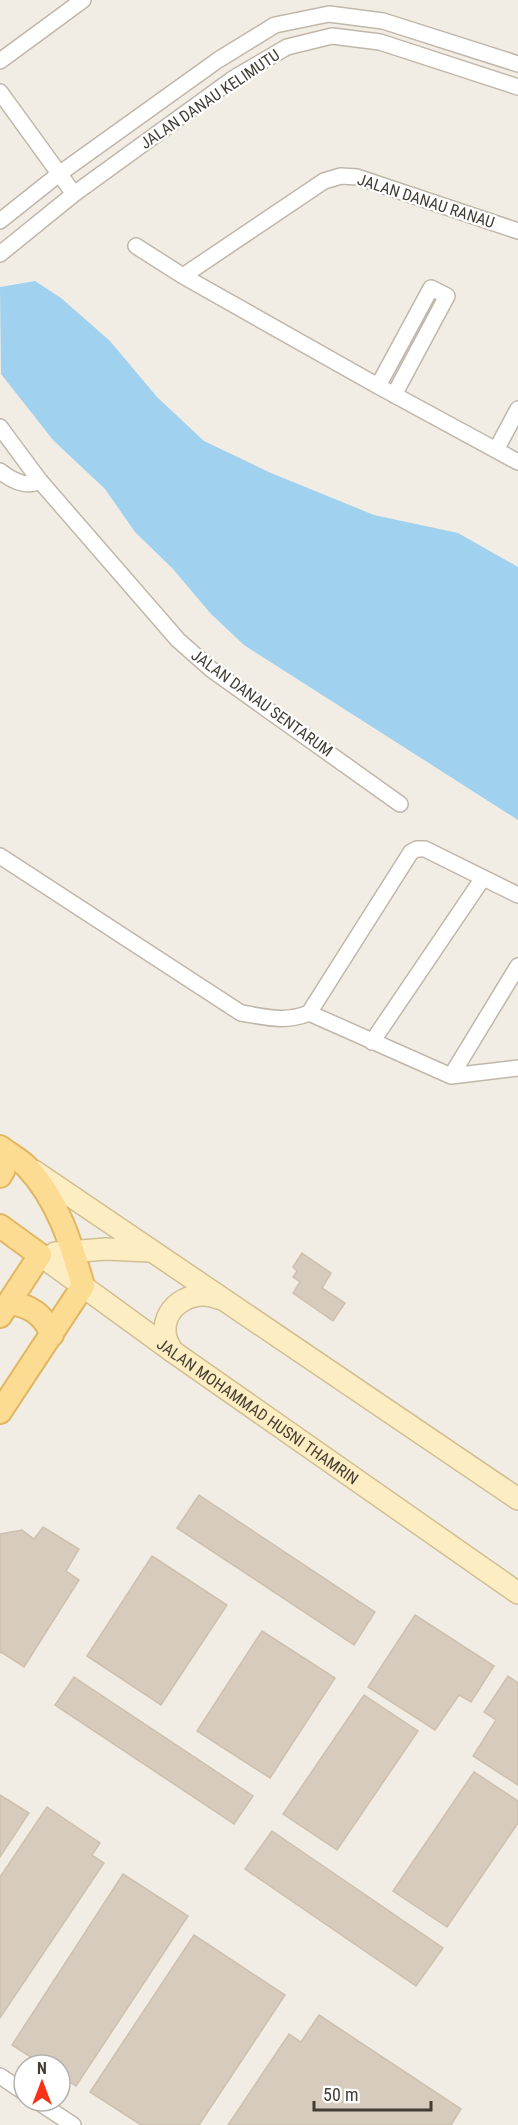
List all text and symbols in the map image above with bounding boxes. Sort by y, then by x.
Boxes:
street label: JALAN DANAU KELIMUTU [137,45,283,153]
street label: JALAN DANAU RANAU [355,170,497,232]
street label: JALAN DANAU SENTARUM [188,645,336,761]
street label: JALAN MOHAMMAD HUSNI THAMRIN [154,1334,362,1488]
north arrow [12,2053,72,2113]
text: N [37,2059,47,2078]
scale bar [314,2074,431,2112]
text: 50 m [323,2084,358,2105]

